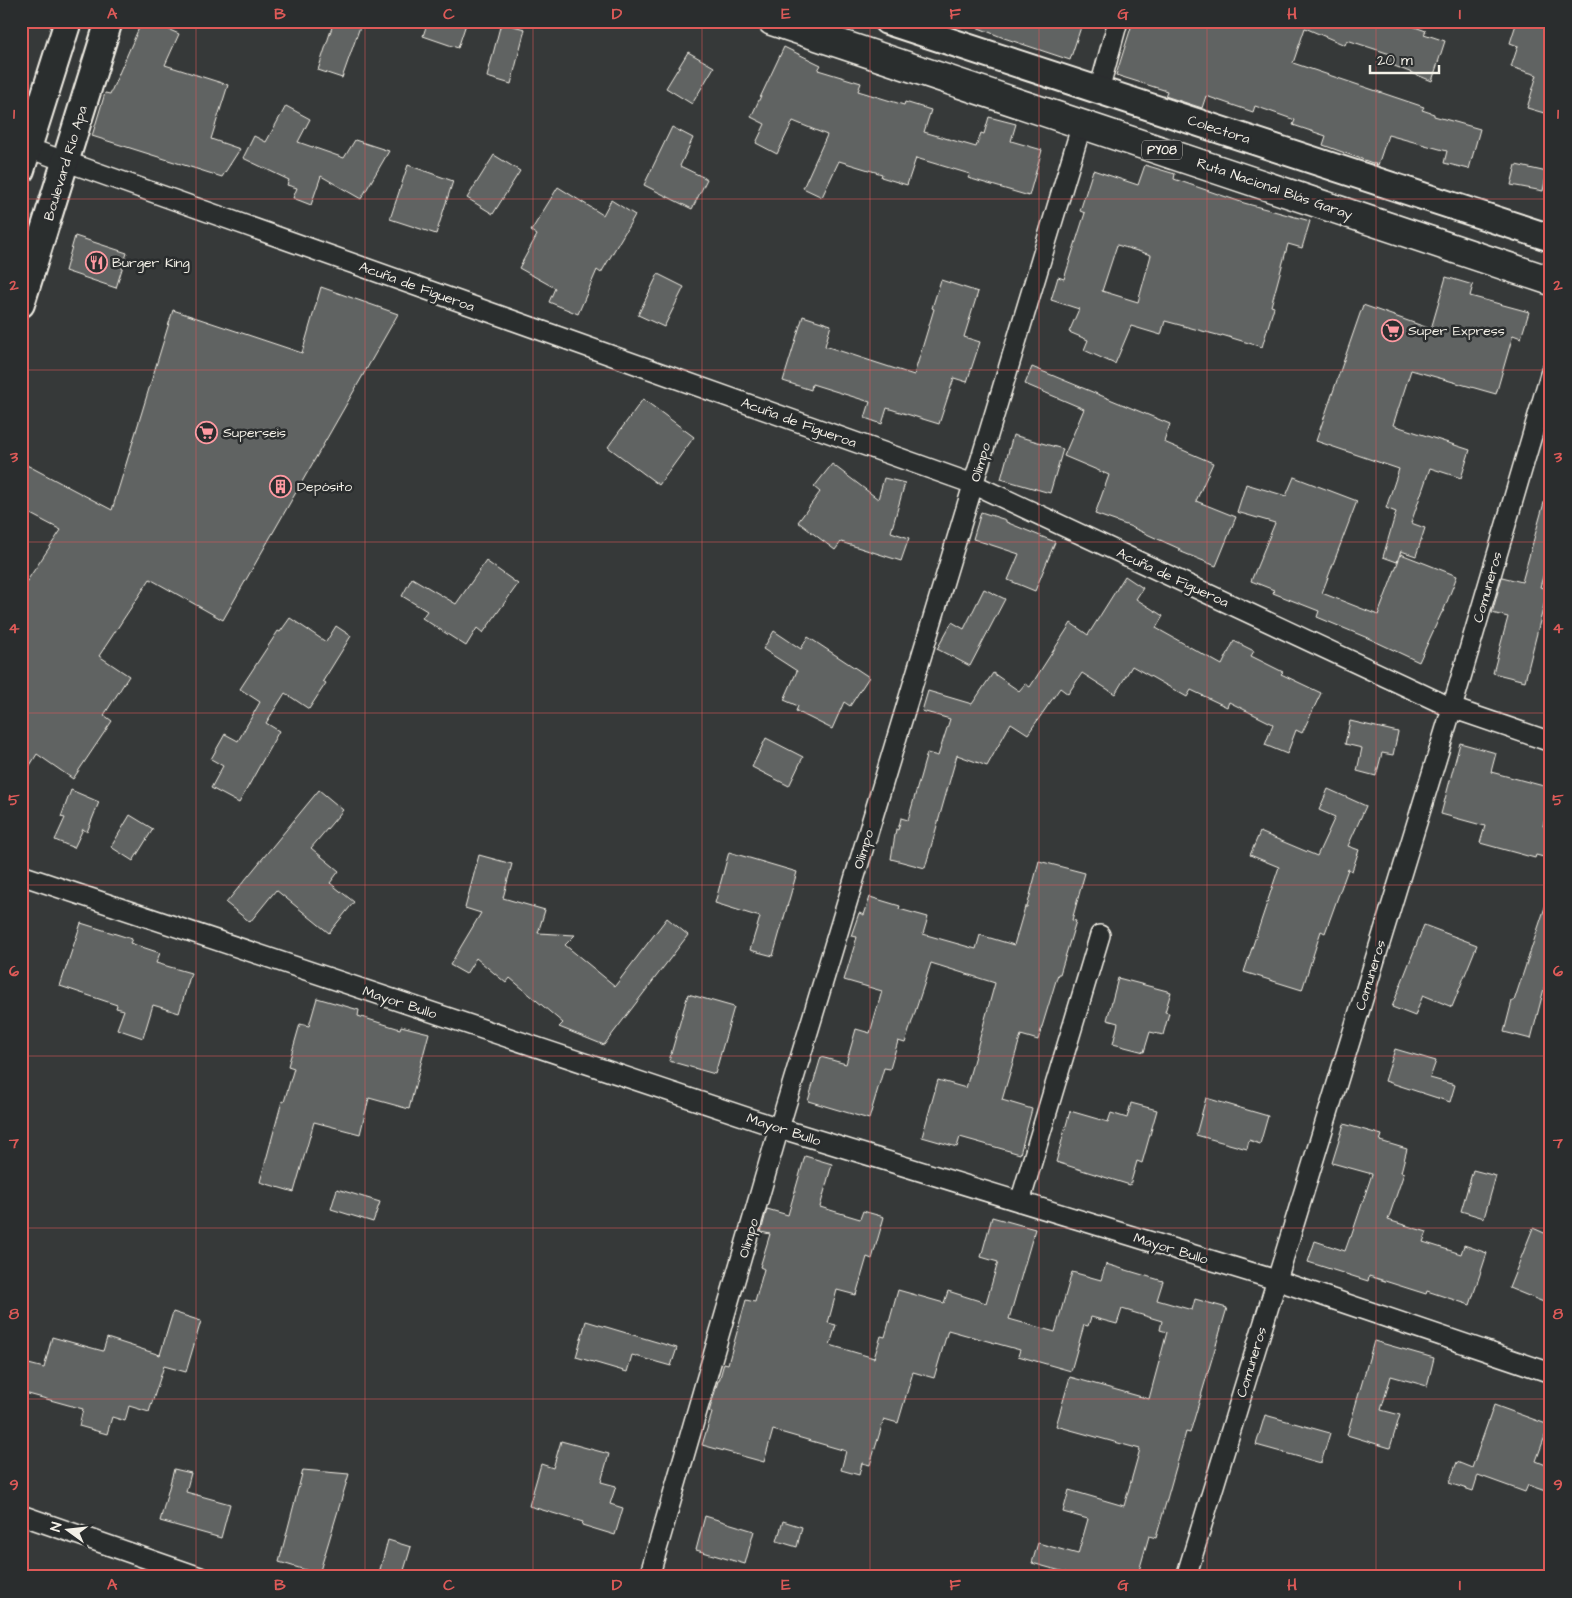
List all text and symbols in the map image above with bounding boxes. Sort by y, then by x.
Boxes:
text: A [107,3,118,25]
text: B [274,3,286,25]
text: C [443,3,455,25]
text: D [612,3,623,25]
text: E [781,3,791,25]
text: F [949,3,961,25]
text: G [1117,3,1129,25]
text: H [1287,3,1297,25]
text: I [1459,3,1461,25]
scale bar [1370,42,1438,74]
text: 20 m [1377,50,1413,71]
text: 1 [13,103,16,125]
street label: Boulevard Río Apa [39,103,93,223]
text: 1 [1557,103,1560,125]
street label: Colectora [1185,110,1253,149]
road number: PY08 [1142,140,1182,160]
street label: Ruta Nacional Blás Garay [1194,153,1355,225]
restaurant icon: Burger King [84,250,108,274]
place label: Burger King [112,253,190,273]
street label: Acuña de Figueroa [356,257,477,317]
text: 2 [8,274,19,296]
text: 2 [1552,274,1563,296]
supermarket icon: Super Express [1380,318,1404,342]
place label: Super Express [1408,321,1505,341]
street label: Acuña de Figueroa [738,393,859,453]
supermarket icon: Superseis [195,420,219,444]
place label: Superseis [223,423,286,443]
street label: Olimpo [966,440,996,484]
text: 3 [9,446,19,468]
text: 3 [1553,446,1563,468]
building icon: Depósito [269,474,293,498]
place label: Depósito [297,477,352,497]
street label: Acuña de Figueroa [1113,543,1232,613]
street label: Comuneros [1468,549,1508,625]
text: 4 [9,617,20,639]
text: 4 [1553,617,1564,639]
text: 5 [8,789,20,811]
text: 5 [1552,789,1564,811]
street label: Olimpo [849,827,879,871]
street label: Comuneros [1351,937,1391,1013]
text: 6 [9,960,19,982]
text: 6 [1553,960,1563,982]
street label: Mayor Bullo [360,982,439,1024]
street label: Mayor Bullo [744,1109,823,1151]
text: 7 [8,1132,19,1154]
text: 7 [1552,1132,1563,1154]
street label: Olimpo [734,1216,764,1260]
street label: Mayor Bullo [1131,1228,1211,1270]
text: 8 [9,1303,20,1325]
text: 8 [1553,1303,1564,1325]
street label: Comuneros [1232,1324,1272,1400]
text: 9 [9,1474,19,1496]
text: 9 [1553,1474,1563,1496]
north arrow [42,1506,92,1556]
text: N [46,1520,67,1534]
text: A [107,1574,118,1596]
text: B [274,1574,286,1596]
text: C [443,1574,455,1596]
text: D [612,1574,623,1596]
text: E [781,1574,791,1596]
text: F [949,1574,961,1596]
text: G [1117,1574,1129,1596]
text: H [1287,1574,1297,1596]
text: I [1459,1574,1461,1596]

